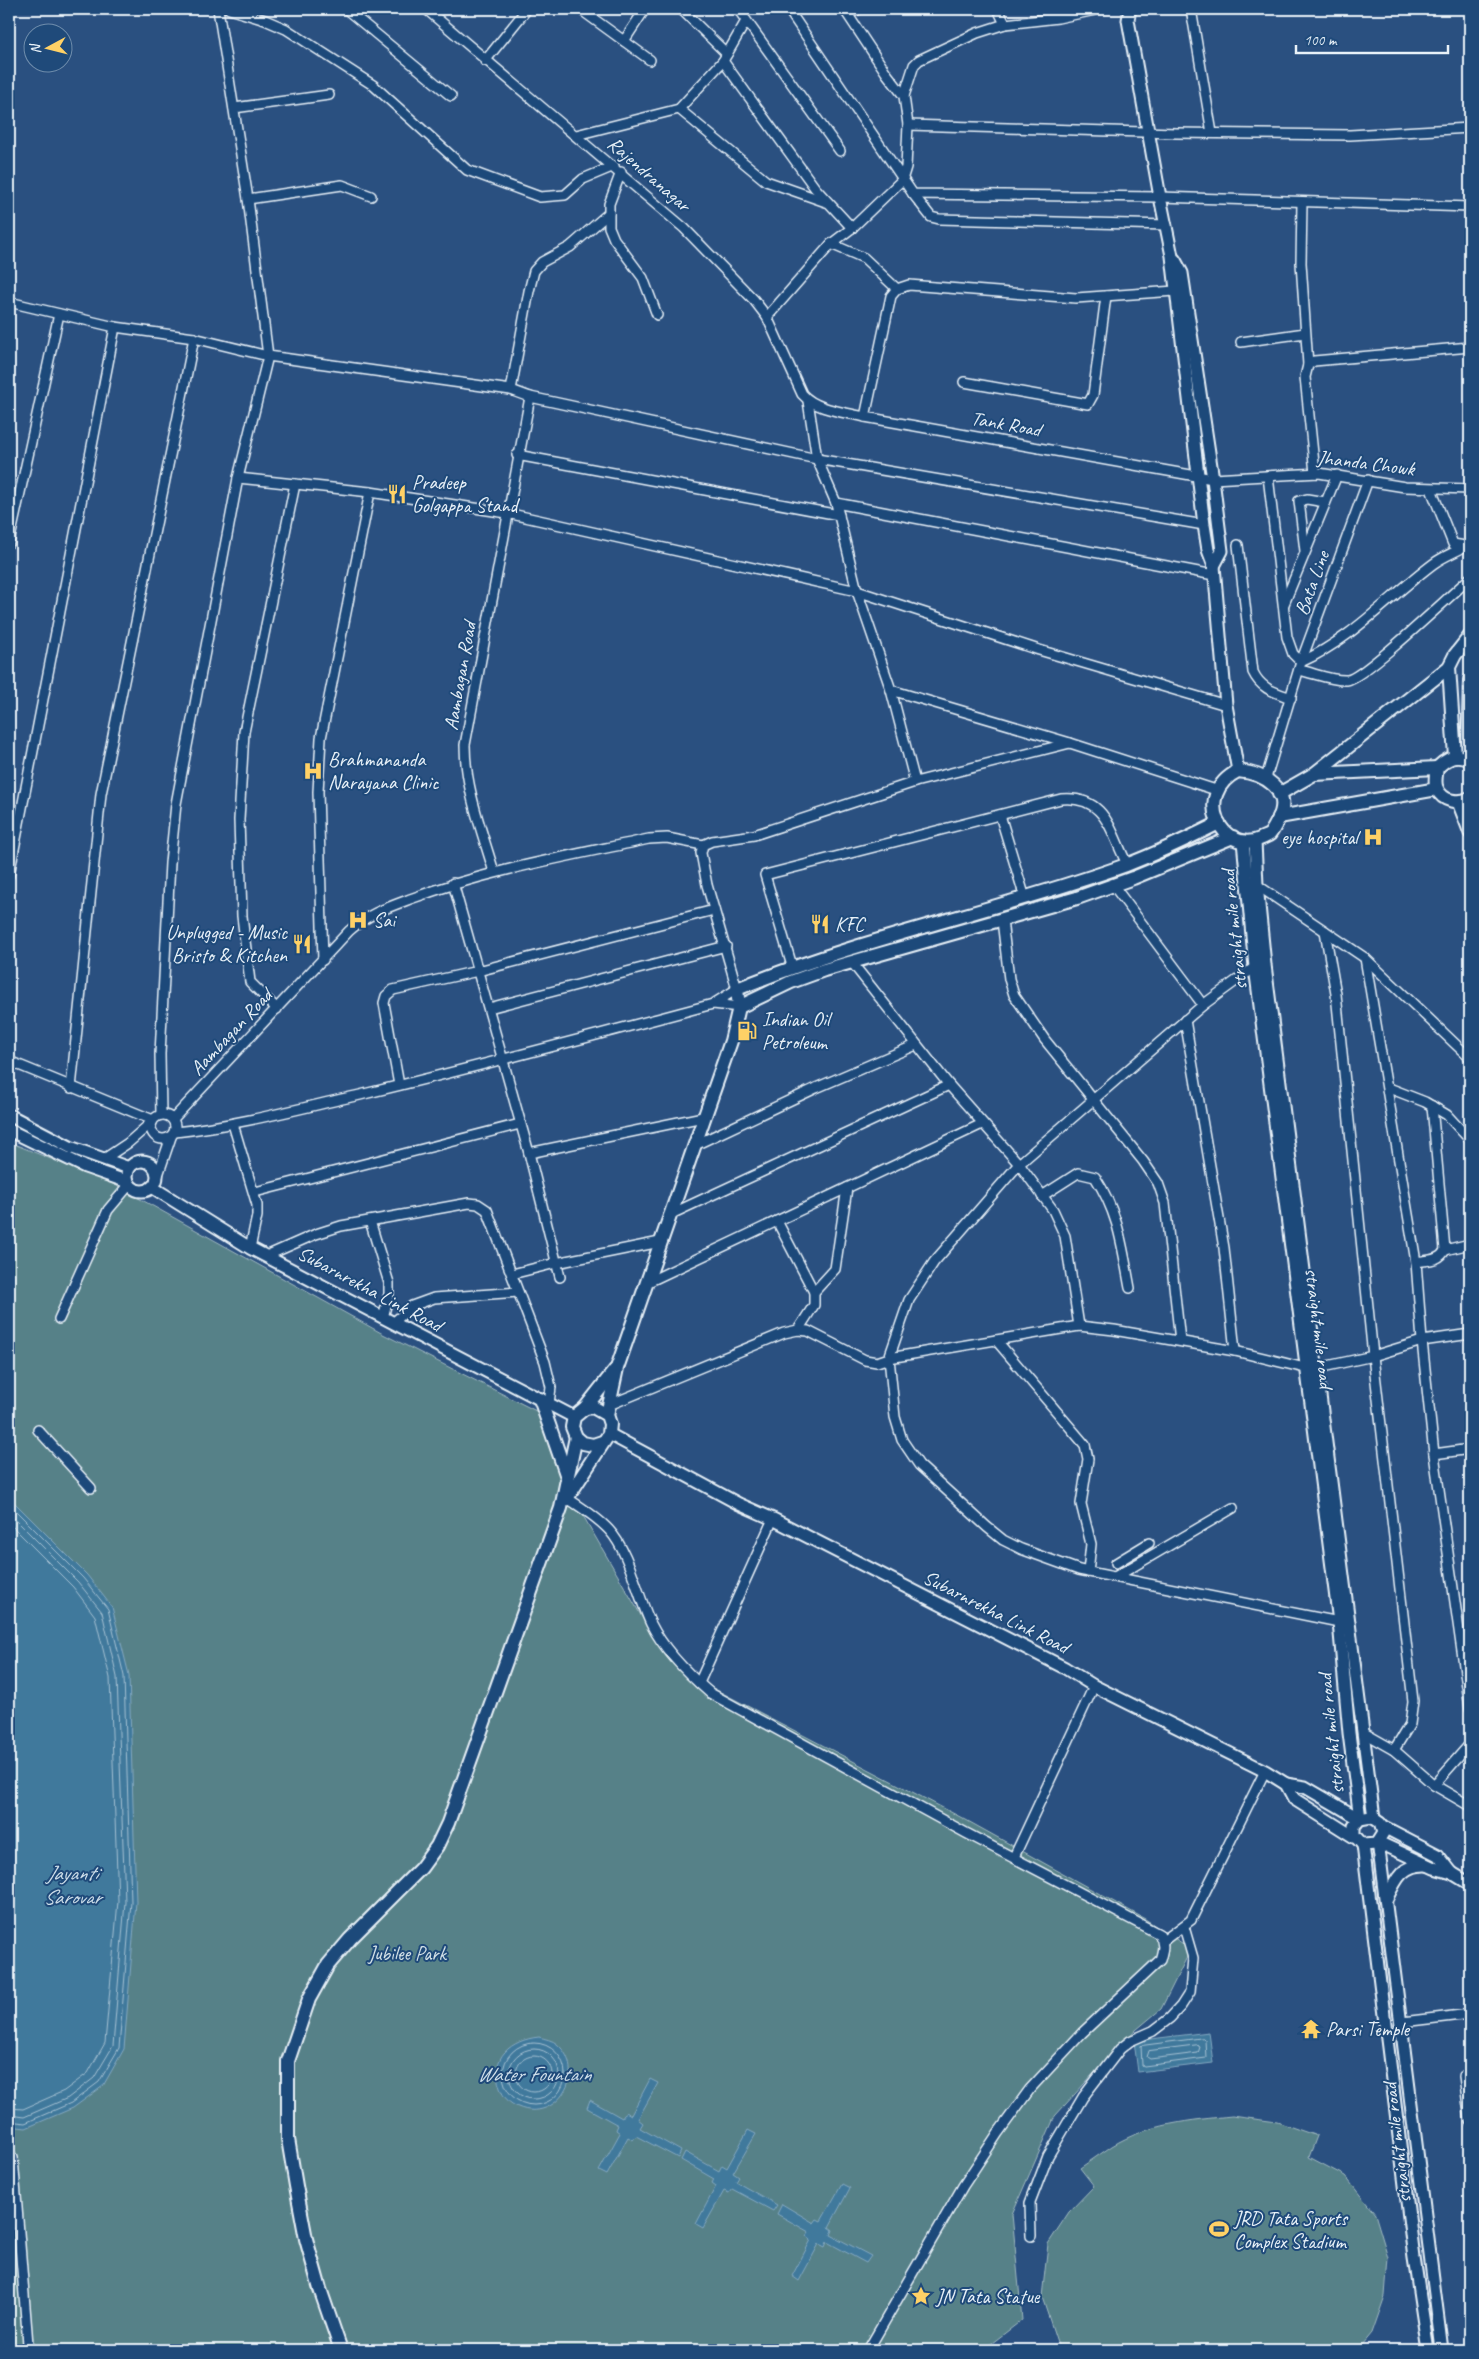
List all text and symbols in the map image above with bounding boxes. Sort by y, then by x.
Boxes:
north arrow [22,22,72,72]
scale bar [1296,22,1449,54]
text: 100 m [1304,31,1338,50]
text: N [26,42,45,55]
street label: Rajendranagar [602,131,697,218]
street label: Tank Road [969,406,1046,443]
street label: Jhanda Chowk [1315,445,1418,482]
place label: Pradeep Golgappa Stand [412,470,521,518]
restaurant icon: Pradeep Golgappa Stand [386,483,408,505]
street label: Bata Line [1289,546,1336,618]
street label: Aambagan Road [438,617,482,732]
place label: Brahmananda Narayana Clinic [328,747,439,795]
hospital icon: Brahmananda Narayana Clinic [302,760,324,782]
place label: eye hospital [1281,825,1362,850]
hospital icon: eye hospital [1362,826,1384,848]
street label: straight mile road [1215,866,1253,991]
place label: Sai [373,908,397,933]
hospital icon: Sai [347,909,369,931]
place label: KFC [835,912,866,937]
restaurant icon: KFC [809,913,831,935]
place label: Unplugged - Music Bristo & Kitchen [166,920,288,968]
restaurant icon: Unplugged - Music Bristo & Kitchen [291,933,313,955]
street label: Aambagan Road [185,981,280,1081]
place label: Indian Oil Petroleum [762,1007,833,1055]
fuel station icon: Indian Oil Petroleum [736,1020,758,1042]
street label: Subarnrekha Link Road [293,1240,449,1339]
street label: straight mile road [1299,1267,1339,1393]
street label: Subarnrekha Link Road [919,1565,1076,1661]
street label: straight mile road [1312,1670,1350,1795]
water label: Jayanti Sarovar [43,1860,104,1910]
park label: Jubilee Park [367,1941,447,1966]
place label: Parsi Temple [1326,2017,1411,2042]
temple icon: Parsi Temple [1300,2018,1322,2040]
water label: Water Fountain [477,2061,592,2087]
street label: straight mile road [1377,2078,1417,2204]
place label: JRD Tata Sports Complex Stadium [1233,2206,1349,2254]
sports icon: JRD Tata Sports Complex Stadium [1208,2218,1230,2240]
place label: JN Tata Statue [935,2284,1041,2309]
place icon: JN Tata Statue [910,2285,932,2307]

